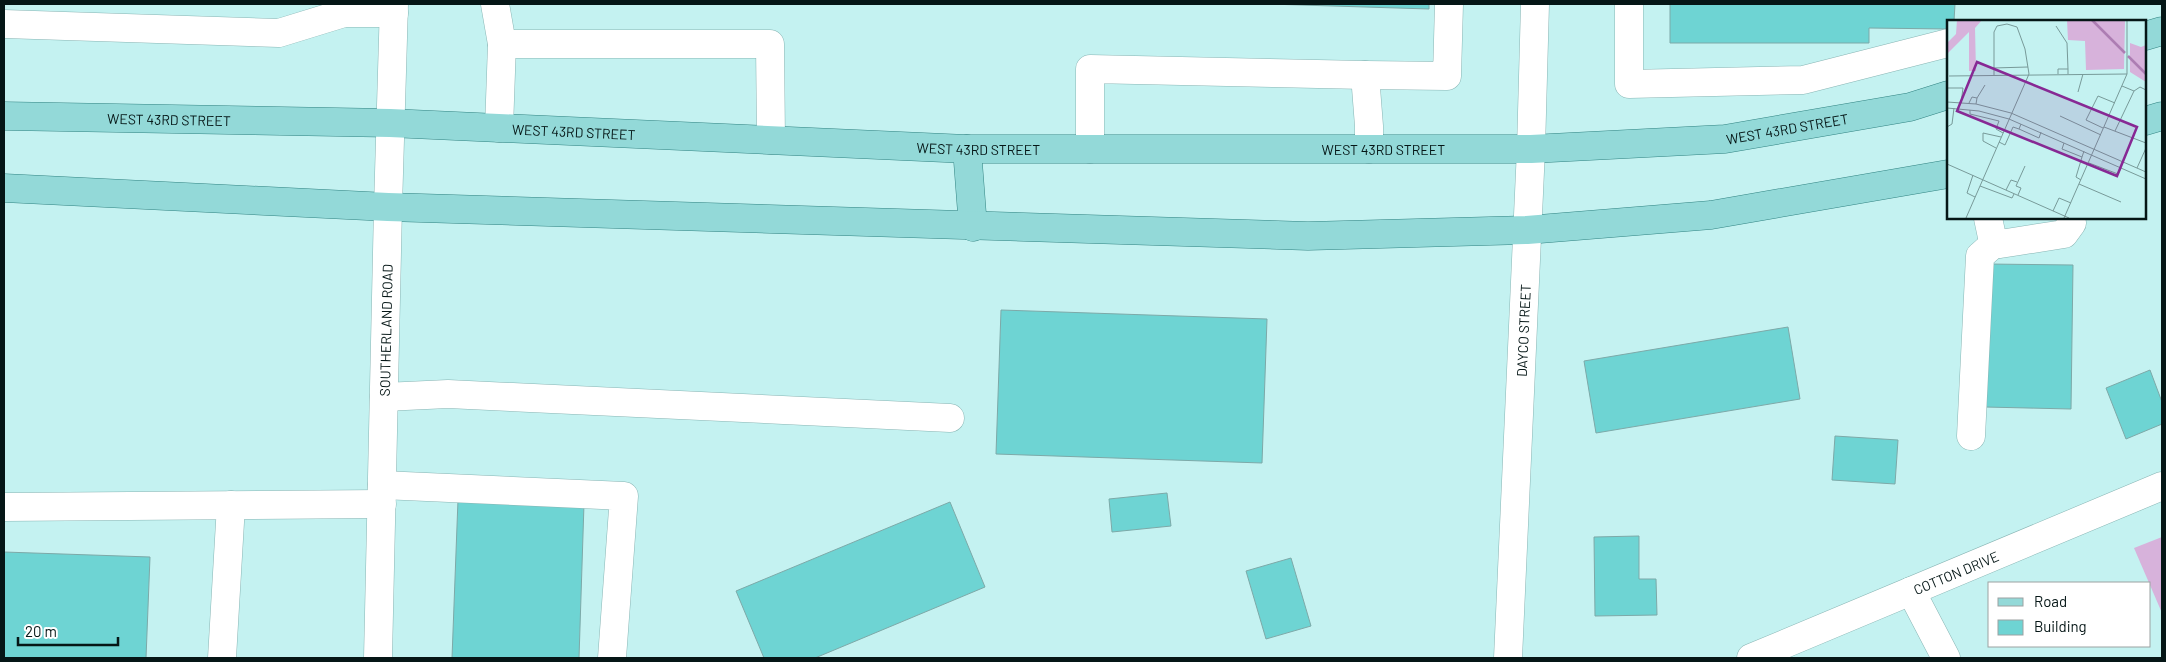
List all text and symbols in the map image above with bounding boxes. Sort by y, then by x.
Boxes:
inset map [1947,20,2146,219]
street label: WEST 43RD STREET [107,109,231,129]
street label: WEST 43RD STREET [1725,109,1850,147]
street label: WEST 43RD STREET [512,120,636,143]
street label: WEST 43RD STREET [916,138,1040,158]
street label: WEST 43RD STREET [1322,141,1445,158]
street label: SOUTHERLAND ROAD [375,264,395,396]
street label: DAYCO STREET [1512,284,1533,377]
street label: COTTON DRIVE [1911,547,2001,598]
legend [1988,582,2151,647]
text: Road [2034,592,2067,610]
scale bar [18,614,118,646]
text: Building [2034,617,2087,635]
text: 20 m [25,622,57,640]

